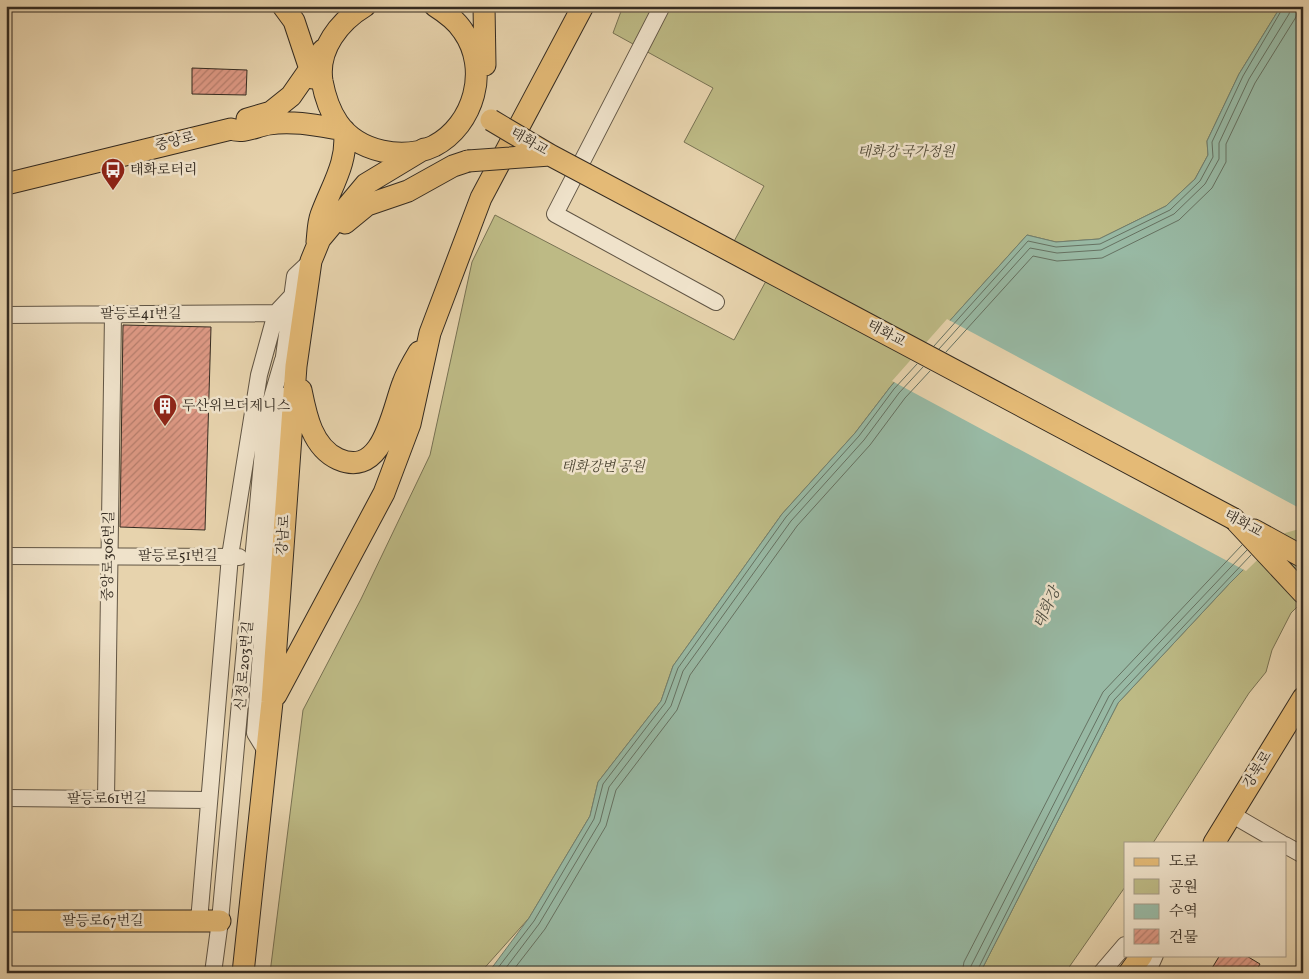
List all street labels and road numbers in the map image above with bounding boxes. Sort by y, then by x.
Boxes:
street label: 태화교 [507,124,552,161]
street label: 중앙로 [153,128,197,156]
street label: 팔등로41번길 [100,305,182,324]
street label: 태화교 [864,316,909,352]
street label: 태화교 [1221,506,1266,542]
street label: 중앙로306번길 [99,511,119,601]
street label: 강남로 [273,514,295,556]
street label: 팔등로51번길 [138,547,218,566]
street label: 신정로203번길 [232,620,258,712]
street label: 강북로 [1239,747,1277,792]
street label: 팔등로61번길 [67,790,147,809]
street label: 팔등로67번길 [62,912,144,931]

